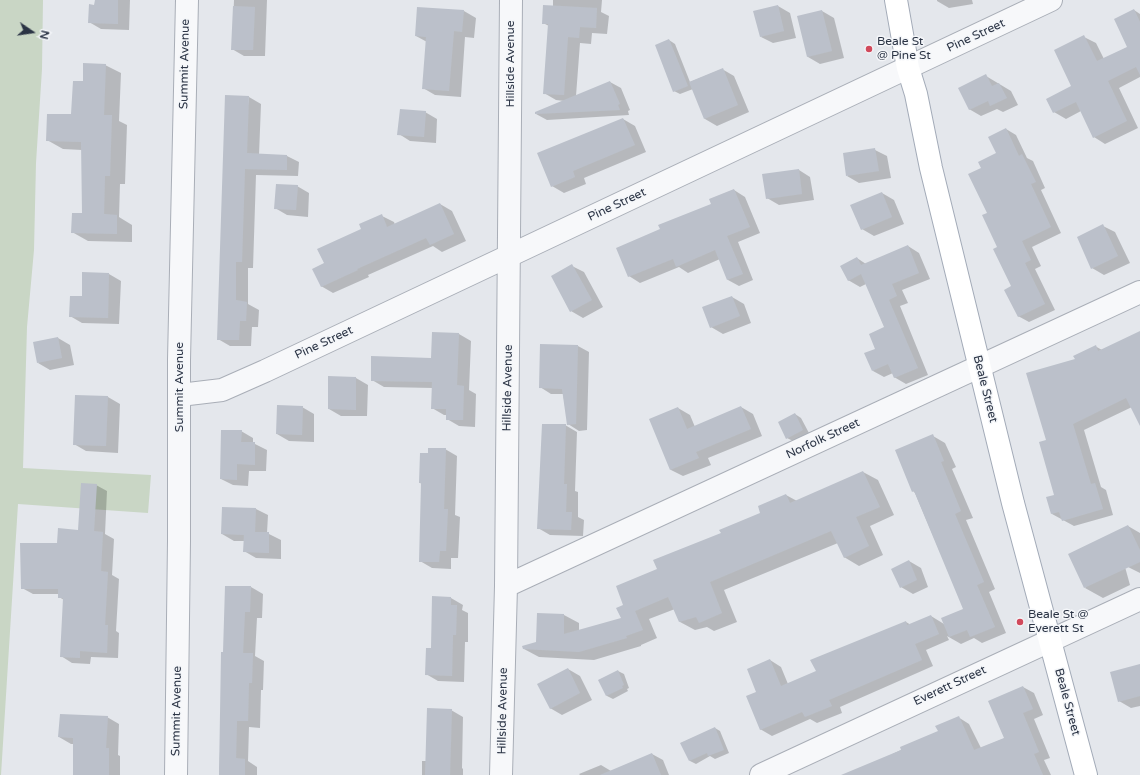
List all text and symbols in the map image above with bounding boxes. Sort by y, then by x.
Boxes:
north arrow [12,12,52,52]
street label: Pine Street [945,16,1007,56]
street label: Summit Avenue [177,19,193,109]
street label: Hillside Avenue [504,20,518,108]
text: N [37,29,52,41]
place label: Beale St @ Pine St [877,35,931,63]
marker: Beale St @ Pine St [864,44,874,54]
street label: Pine Street [586,185,648,225]
street label: Pine Street [293,323,355,363]
street label: Summit Avenue [173,342,187,432]
street label: Hillside Avenue [500,344,516,432]
street label: Beale Street [970,354,1000,424]
street label: Norfolk Street [784,416,862,462]
place label: Beale St @ Everett St [1028,608,1088,636]
marker: Beale St @ Everett St [1015,617,1025,627]
street label: Everett Street [911,663,989,709]
street label: Summit Avenue [169,666,185,756]
street label: Hillside Avenue [495,667,511,755]
street label: Beale Street [1051,667,1083,737]

